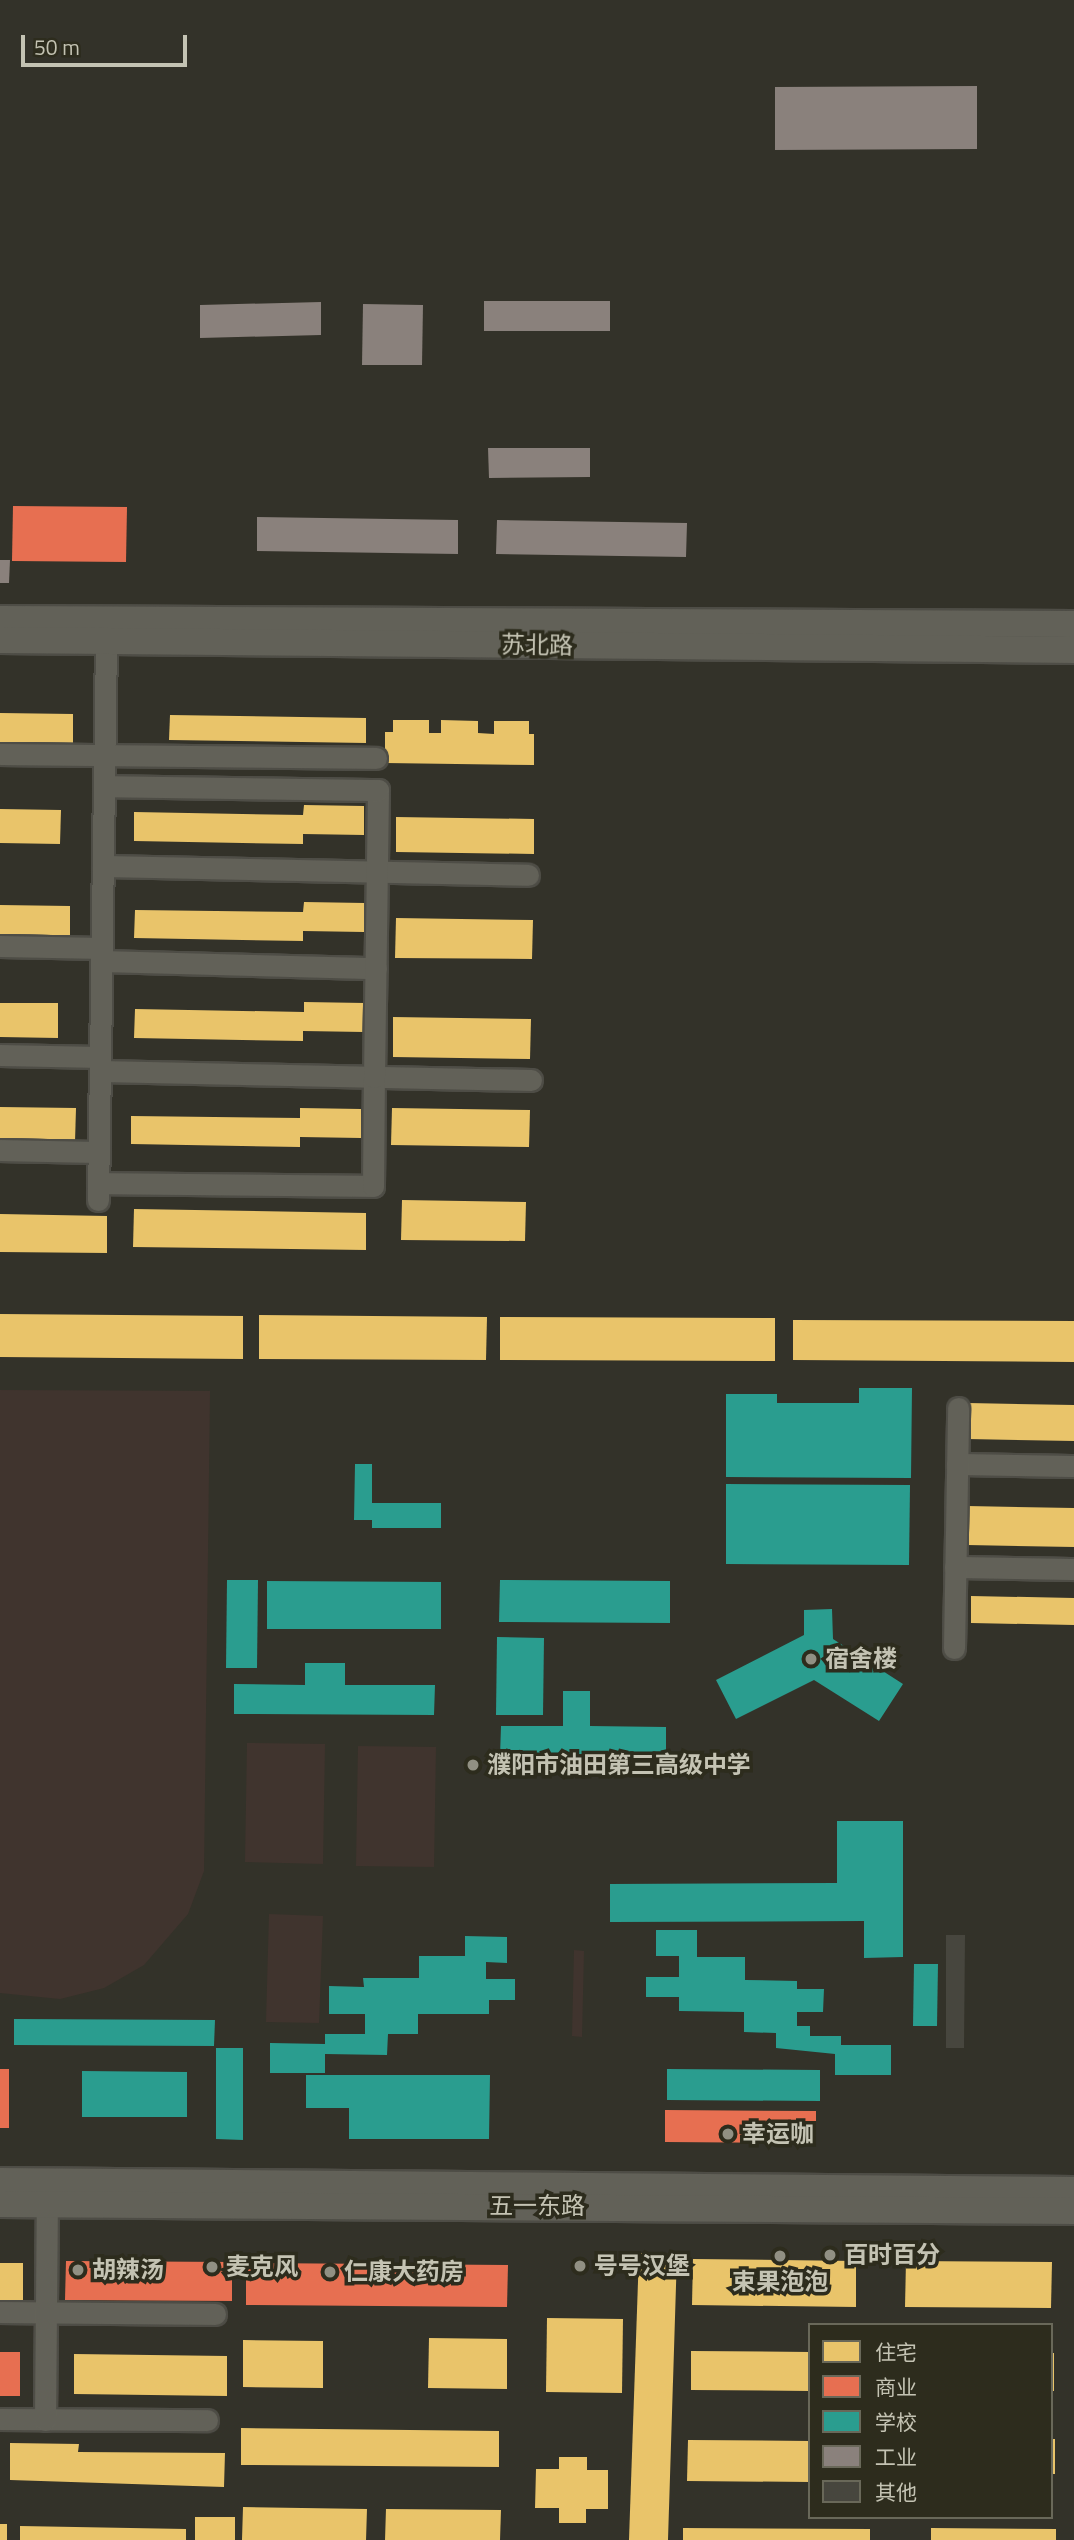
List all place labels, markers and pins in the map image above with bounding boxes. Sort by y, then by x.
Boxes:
place label: 宿舍楼 [825,1645,897,1673]
marker: 宿舍楼 [803,1651,819,1667]
place label: 濮阳市油田第三高级中学 [487,1751,751,1779]
marker: 濮阳市油田第三高级中学 [465,1757,481,1773]
place label: 幸运咖 [742,2120,814,2148]
marker: 幸运咖 [720,2126,736,2142]
place label: 百时百分 [844,2241,940,2269]
marker: 百时百分 [822,2247,838,2263]
marker: 束果泡泡 [772,2248,788,2264]
place label: 号号汉堡 [594,2252,690,2280]
place label: 麦克风 [226,2253,298,2281]
place label: 胡辣汤 [92,2256,164,2284]
place label: 仁康大药房 [344,2258,464,2286]
marker: 号号汉堡 [572,2258,588,2274]
marker: 麦克风 [204,2259,220,2275]
marker: 胡辣汤 [70,2262,86,2278]
marker: 仁康大药房 [322,2264,338,2280]
place label: 束果泡泡 [732,2268,828,2296]

